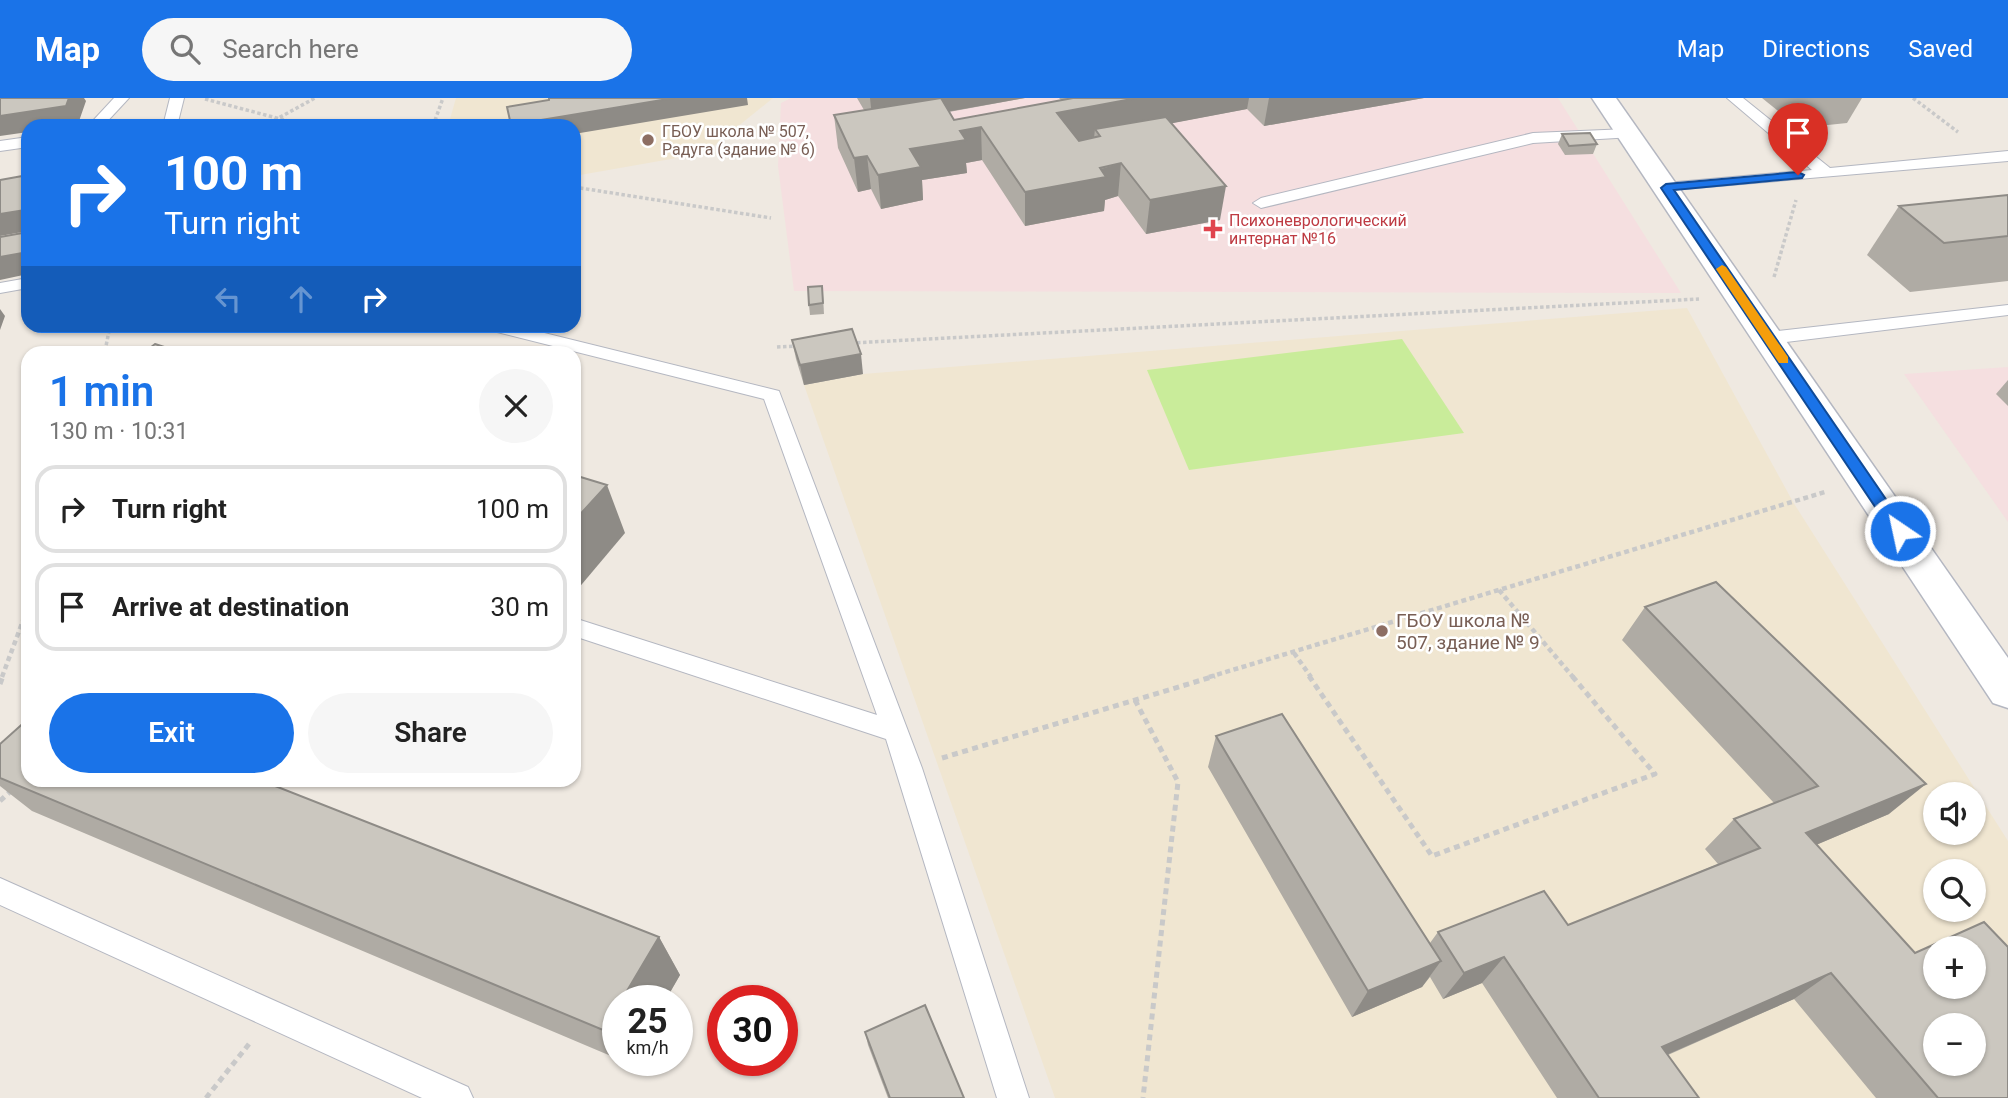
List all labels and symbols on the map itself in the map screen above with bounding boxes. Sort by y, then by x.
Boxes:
pin [1768,103,1828,175]
place label: ГБОУ школа № 507, Радуга (здание № 6) [662,122,815,159]
marker: ГБОУ школа № 507, Радуга (здание № 6) [640,132,656,148]
place label: Психоневрологический интернат №16 [1229,211,1407,248]
marker: Психоневрологический интернат №16 [1203,219,1223,239]
position arrow [1863,494,1937,568]
place label: ГБОУ школа № 507, здание № 9 [1396,609,1540,654]
marker: ГБОУ школа № 507, здание № 9 [1374,623,1390,639]
speed limit sign: 30 [707,985,798,1076]

